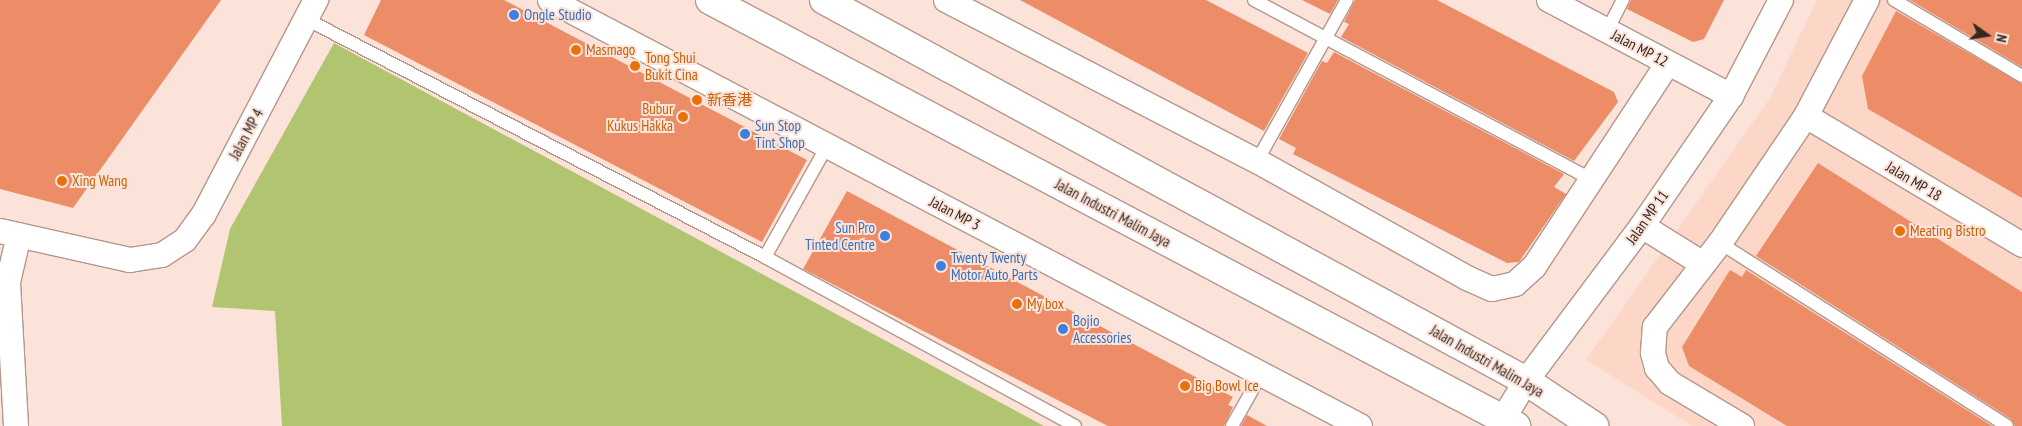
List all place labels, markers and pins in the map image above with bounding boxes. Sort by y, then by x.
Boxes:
place label: Ongle Studio [524,6,591,24]
marker: Ongle Studio [508,9,520,21]
place label: Masmago [586,41,635,59]
marker: Masmago [570,44,582,56]
place label: Tong Shui Bukit Cina [645,48,698,83]
marker: Tong Shui Bukit Cina [629,60,641,72]
place label: 新香港 [707,91,752,109]
marker: 新香港 [691,94,703,106]
place label: Bubur Kukus Hakka [607,99,673,134]
marker: Bubur Kukus Hakka [677,111,689,123]
place label: Sun Stop Tint Shop [755,116,805,151]
marker: Sun Stop Tint Shop [739,128,751,140]
place label: Xing Wang [72,172,128,190]
marker: Xing Wang [56,175,68,187]
place label: Sun Pro Tinted Centre [805,218,875,253]
place label: Meating Bistro [1910,222,1985,240]
marker: Meating Bistro [1894,225,1906,237]
marker: Sun Pro Tinted Centre [879,230,891,242]
place label: Twenty Twenty Motor Auto Parts [951,248,1038,283]
marker: Twenty Twenty Motor Auto Parts [935,260,947,272]
place label: My box [1027,295,1064,313]
marker: My box [1011,298,1023,310]
place label: Bojio Accessories [1073,311,1132,346]
marker: Bojio Accessories [1057,323,1069,335]
place label: Big Bowl Ice [1195,377,1259,395]
marker: Big Bowl Ice [1179,380,1191,392]

